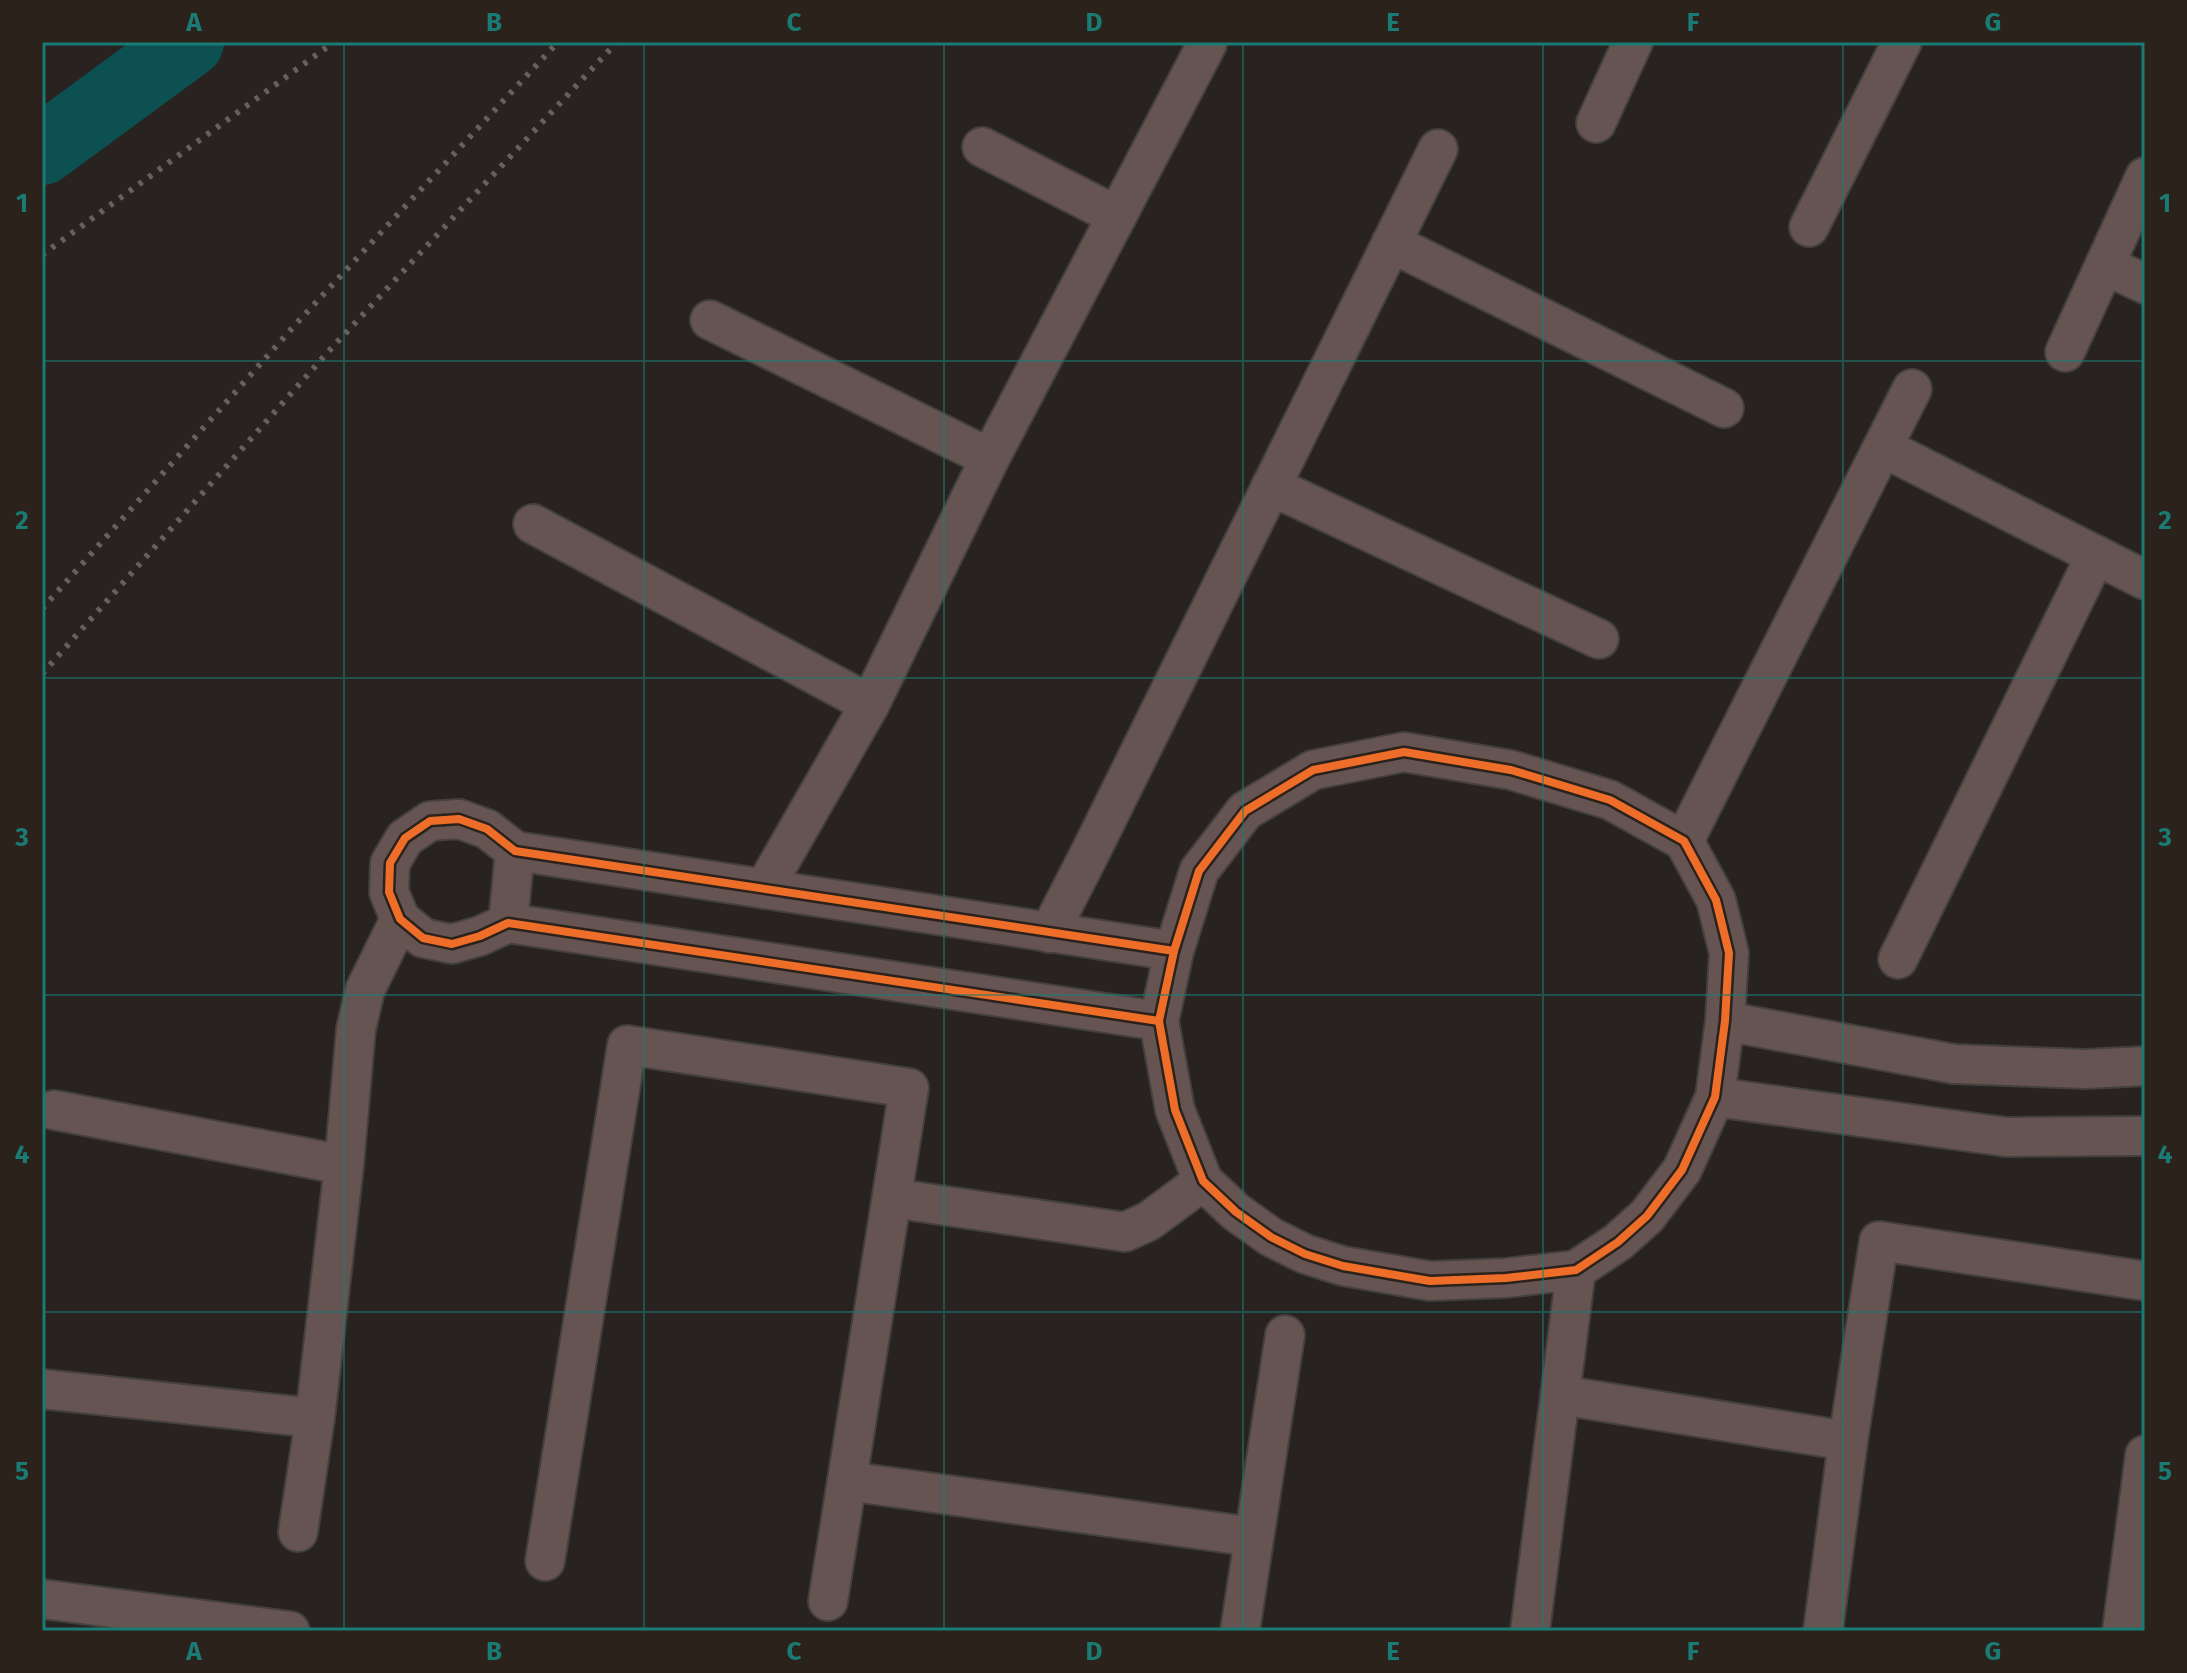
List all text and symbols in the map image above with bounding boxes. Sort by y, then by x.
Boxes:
text: A [185,7,202,38]
text: B [486,7,502,38]
text: C [787,7,802,38]
text: D [1086,7,1103,38]
text: E [1386,7,1400,38]
text: F [1687,7,1700,38]
text: G [1985,7,2001,38]
text: 1 [16,188,28,219]
text: 1 [2159,188,2171,219]
text: 2 [15,505,29,536]
text: 2 [2158,505,2172,536]
text: 3 [14,822,29,853]
text: 3 [2157,822,2172,853]
text: 4 [15,1139,30,1170]
text: 4 [2158,1139,2173,1170]
text: 5 [15,1456,29,1487]
text: 5 [2158,1456,2172,1487]
text: A [185,1636,202,1667]
text: B [486,1636,502,1667]
text: C [787,1636,802,1667]
text: D [1086,1636,1103,1667]
text: E [1386,1636,1400,1667]
text: F [1687,1636,1700,1667]
text: G [1985,1636,2001,1667]

